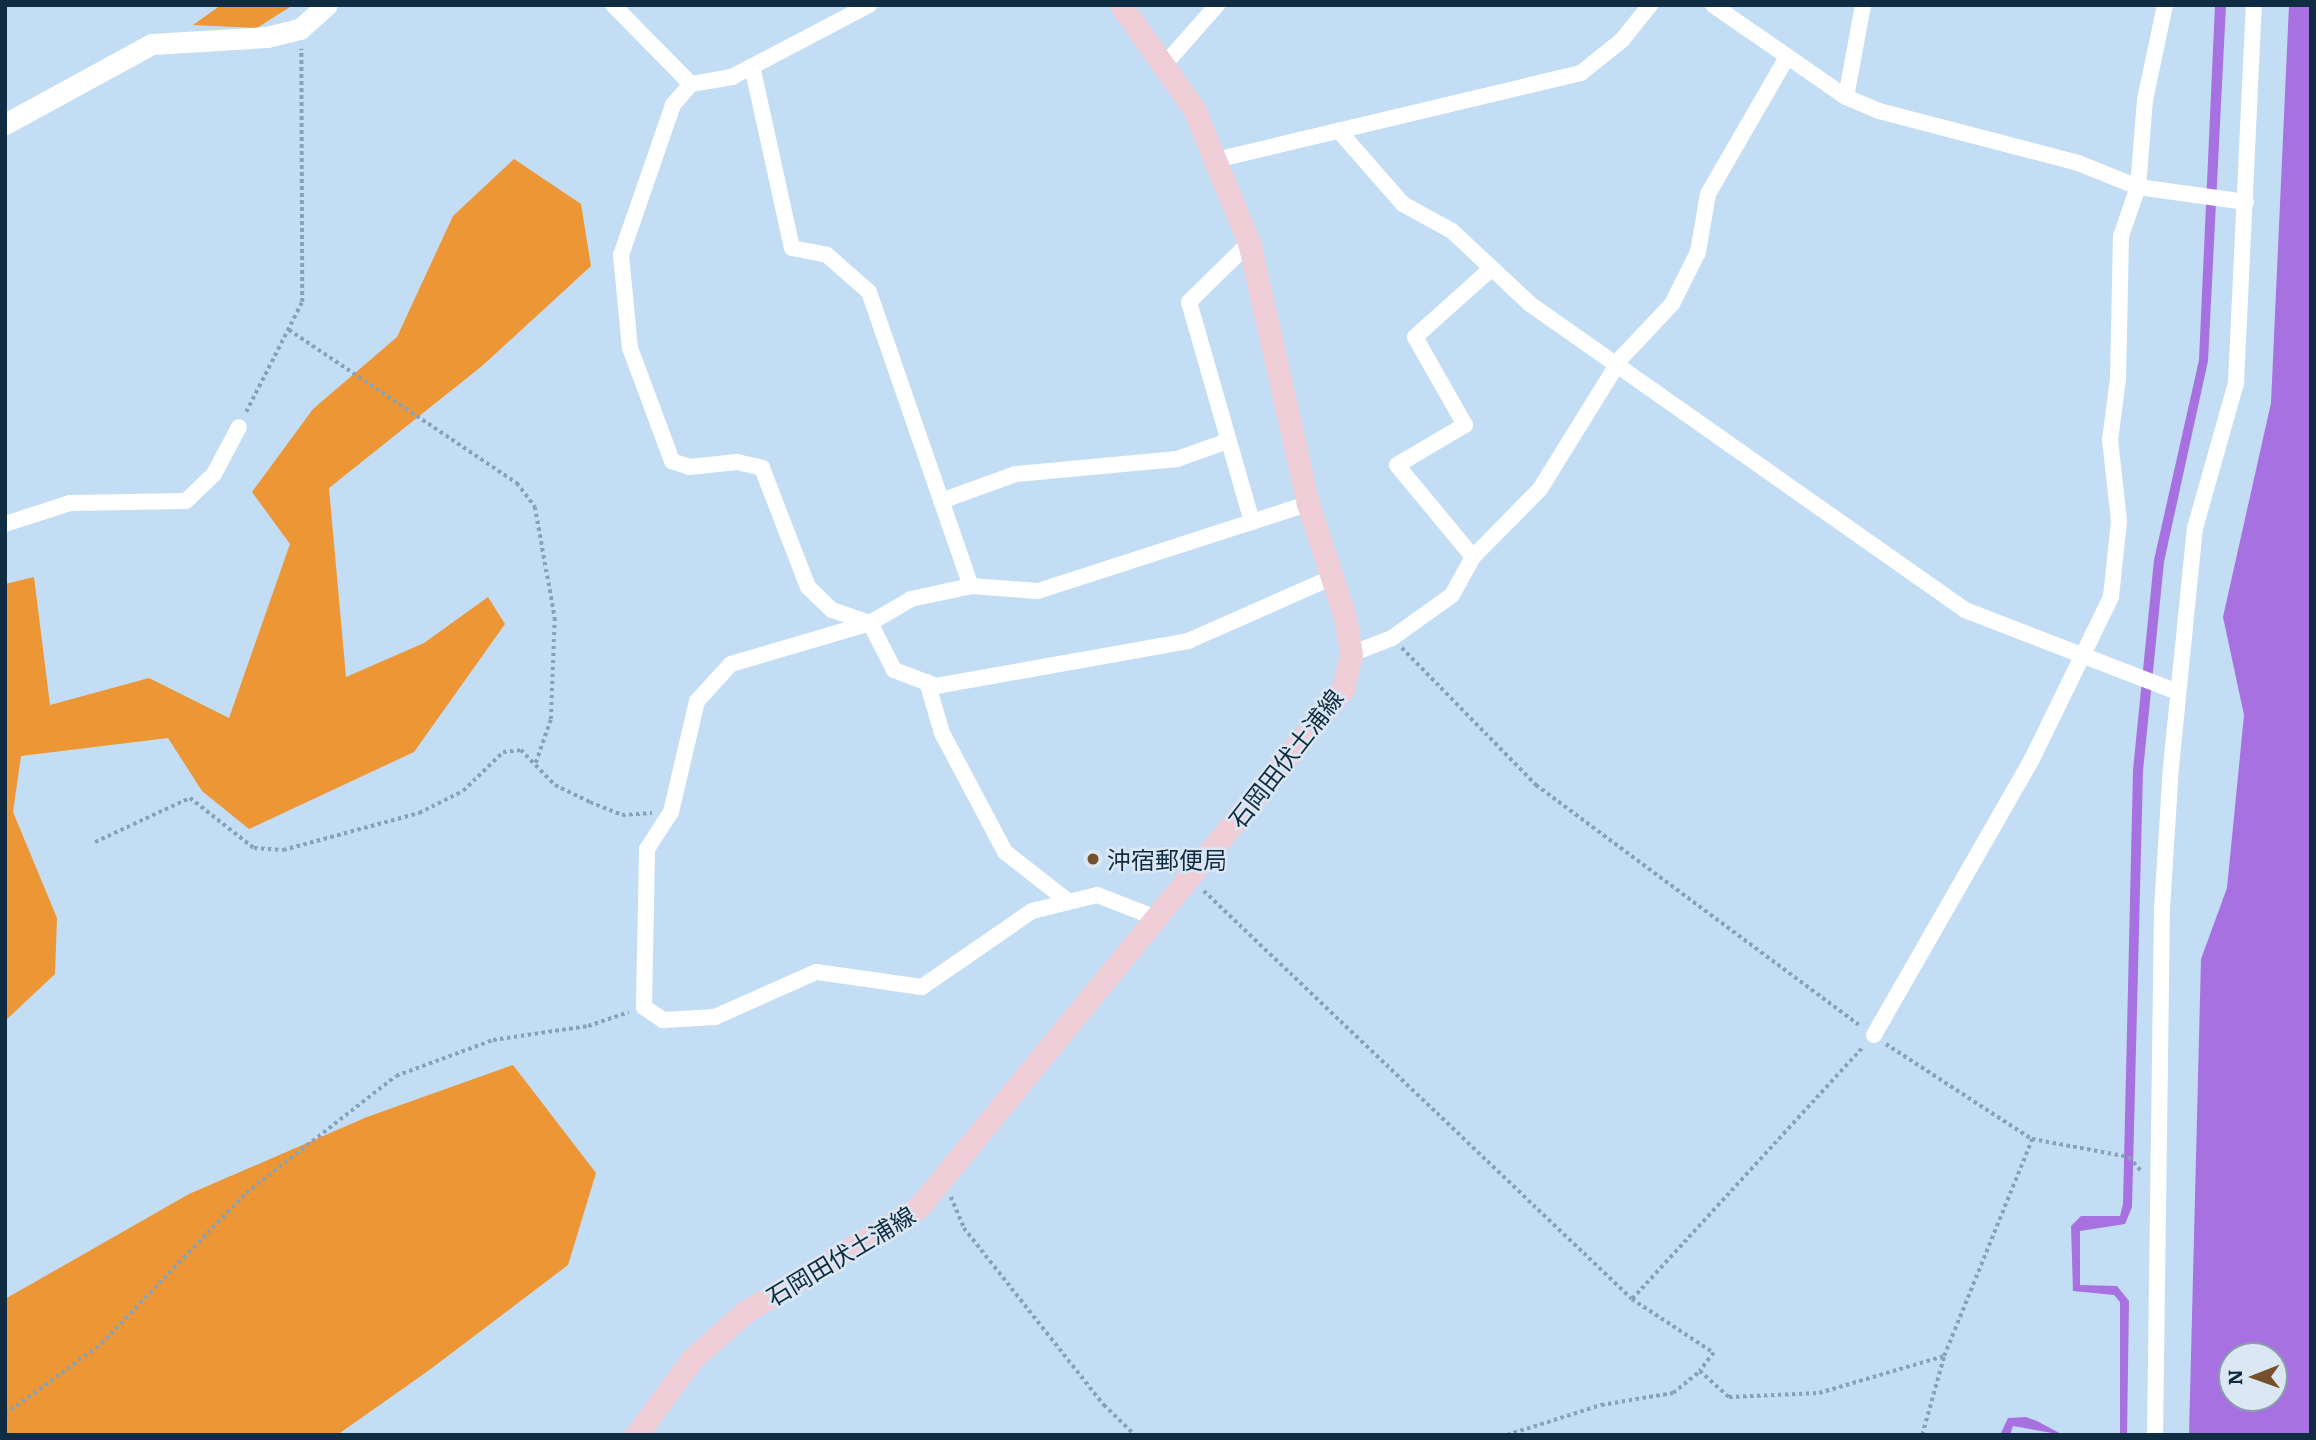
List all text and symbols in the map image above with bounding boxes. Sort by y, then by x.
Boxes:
street label: 石岡田伏土浦線 [1222,683,1348,833]
place label: 沖宿郵便局 [1107,845,1227,873]
marker: 沖宿郵便局 [1085,851,1101,867]
street label: 石岡田伏土浦線 [761,1199,919,1311]
north arrow [2218,1342,2288,1412]
text: N [2220,1369,2248,1386]

